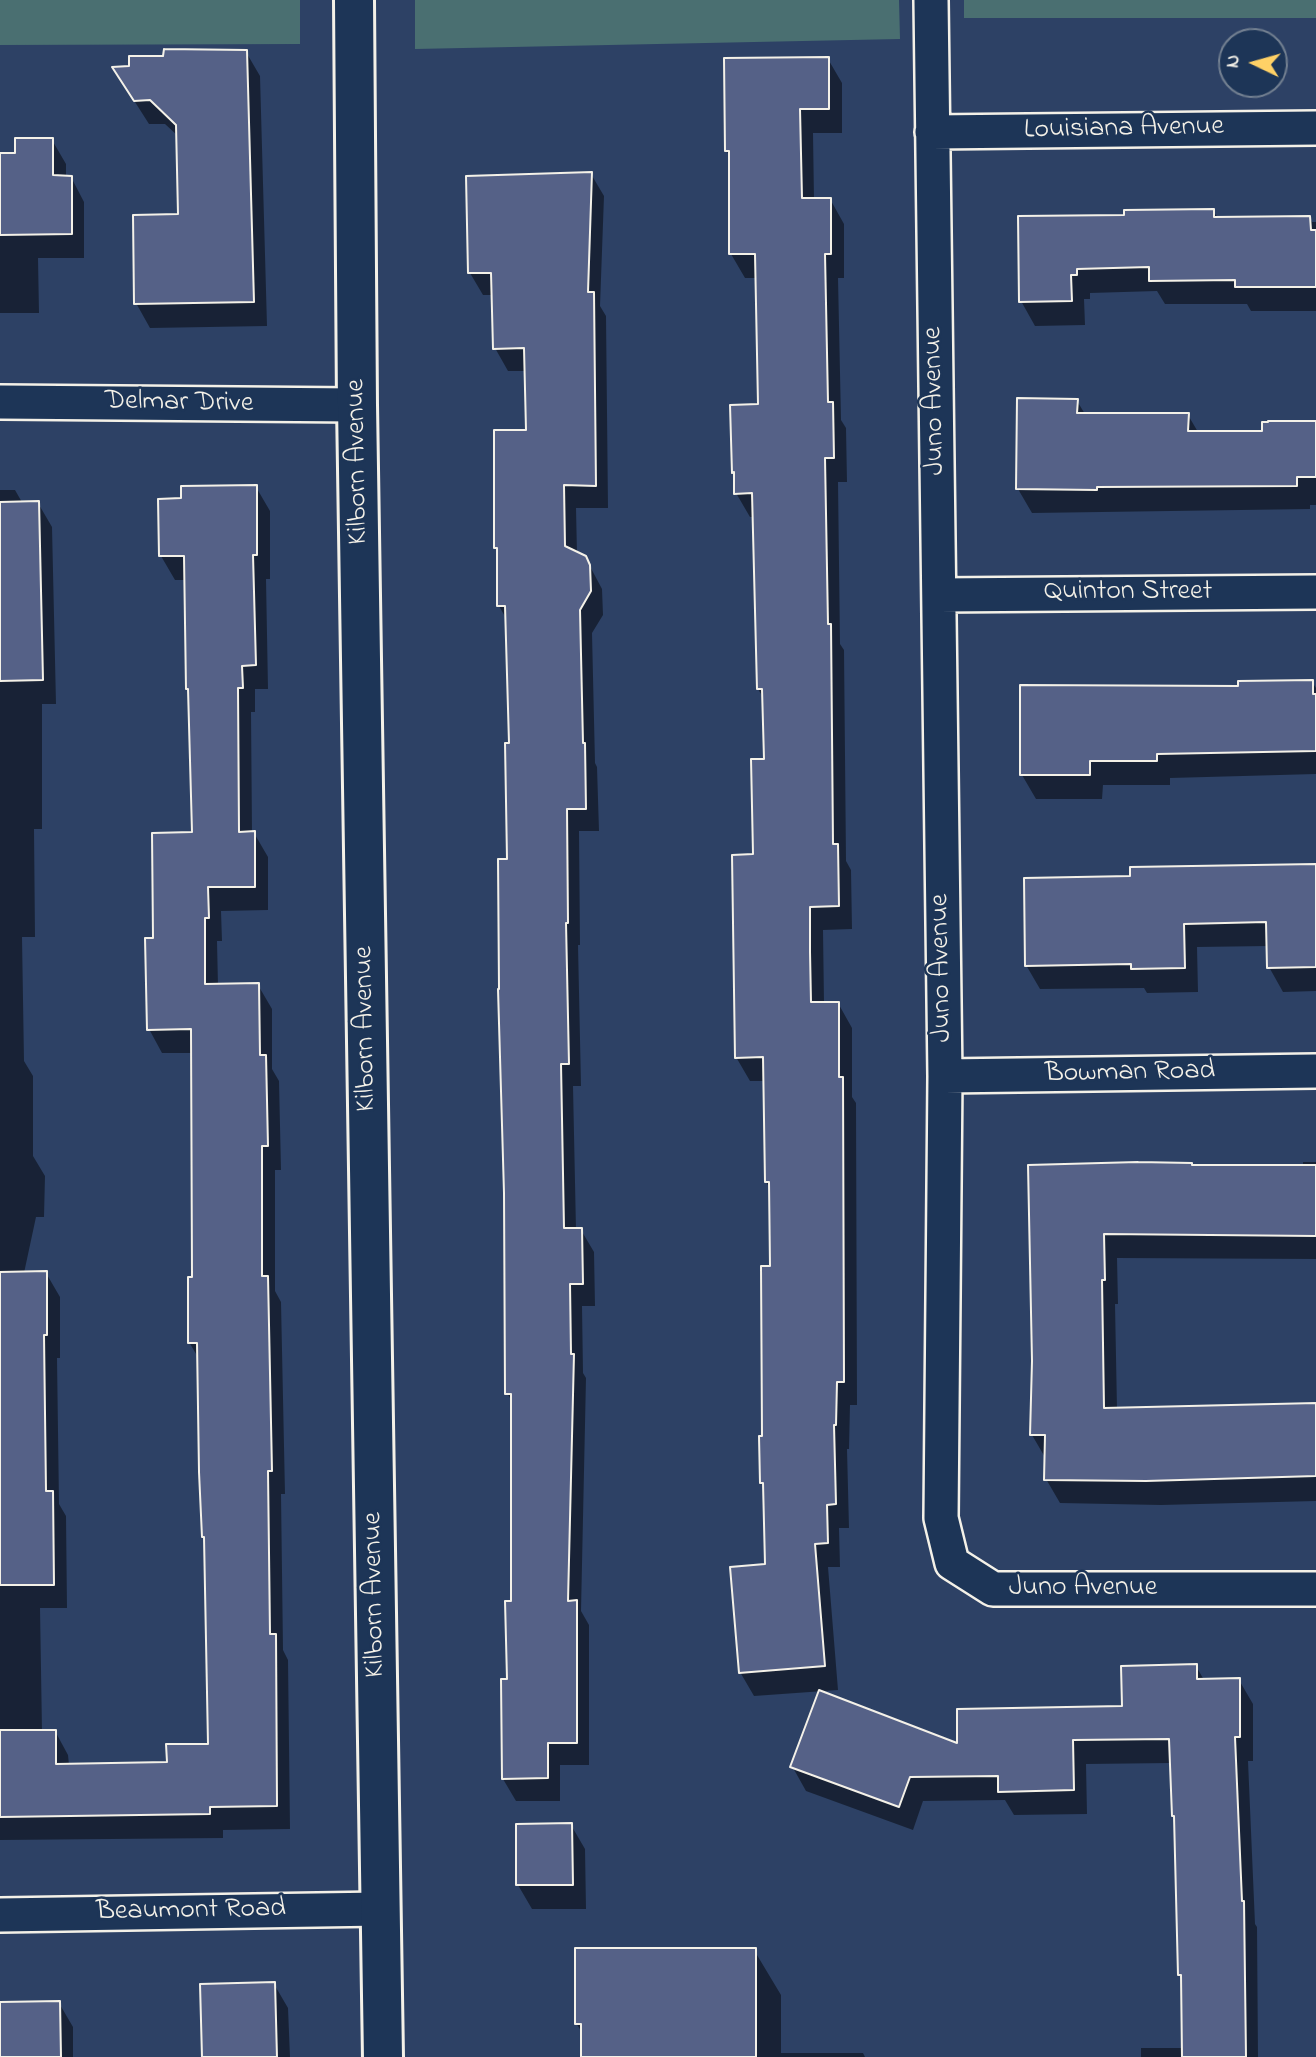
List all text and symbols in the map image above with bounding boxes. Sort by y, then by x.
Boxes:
north arrow [1218,28,1288,98]
text: N [1220,54,1248,69]
street label: Louisiana Avenue [1024,111,1224,149]
street label: Juno Avenue [918,326,954,476]
street label: Kilborn Avenue [341,379,377,545]
street label: Delmar Drive [104,386,254,422]
street label: Quinton Street [1044,576,1212,610]
street label: Juno Avenue [925,893,961,1043]
street label: Kilborn Avenue [349,946,385,1112]
street label: Bowman Road [1045,1056,1215,1092]
street label: Kilborn Avenue [358,1512,394,1678]
street label: Juno Avenue [1009,1572,1157,1606]
street label: Beaumont Road [96,1894,286,1930]

